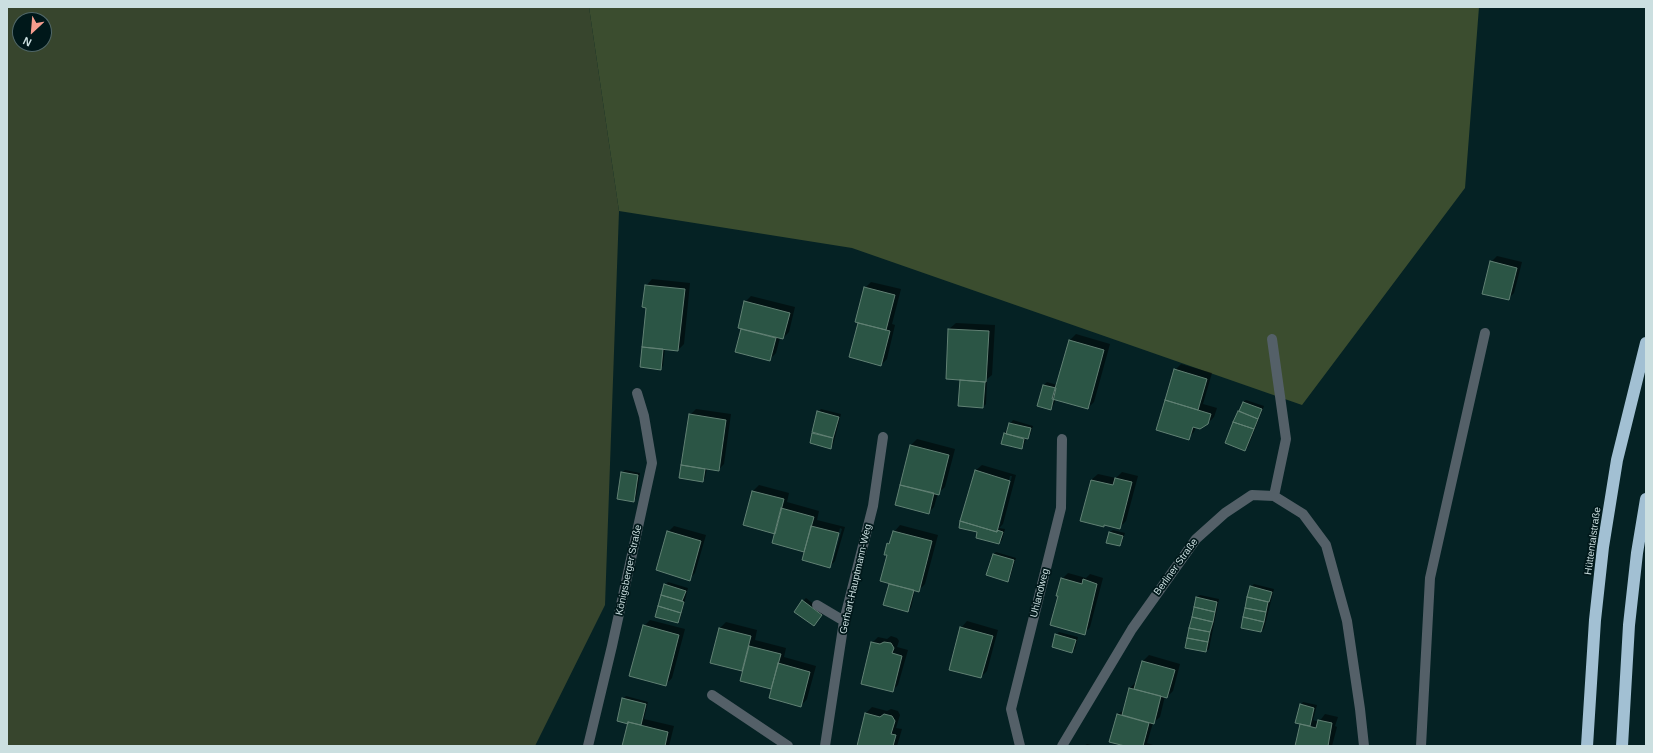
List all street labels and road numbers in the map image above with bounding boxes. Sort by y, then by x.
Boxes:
street label: Hüttentalstraße [1582,506,1604,576]
street label: Gerhart-Hauptmann-Weg [837,523,875,635]
street label: Königsberger Straße [614,524,644,616]
street label: Berliner Straße [1151,536,1201,598]
street label: Uhlandweg [1028,567,1052,619]

